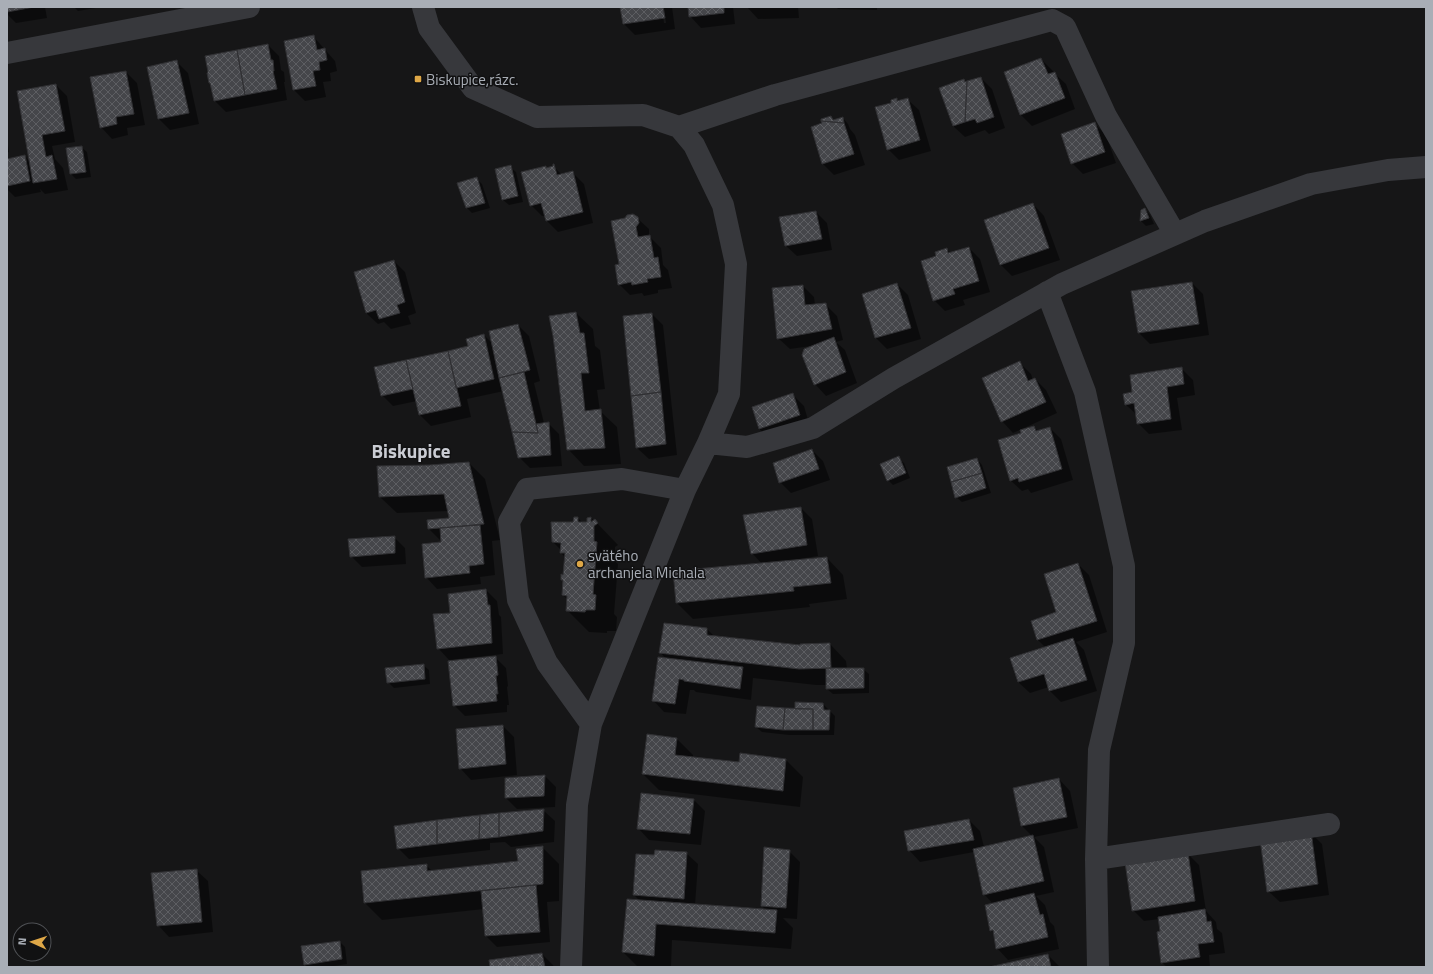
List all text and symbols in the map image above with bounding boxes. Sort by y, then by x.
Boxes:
place label: Biskupice,rázc. [426,68,518,91]
marker: Biskupice,rázc. [413,74,423,84]
district label: Biskupice [371,436,451,465]
place label: svätého archanjela Michala [588,544,705,584]
marker: svätého archanjela Michala [575,559,585,569]
north arrow [12,922,52,962]
text: N [14,937,30,946]

